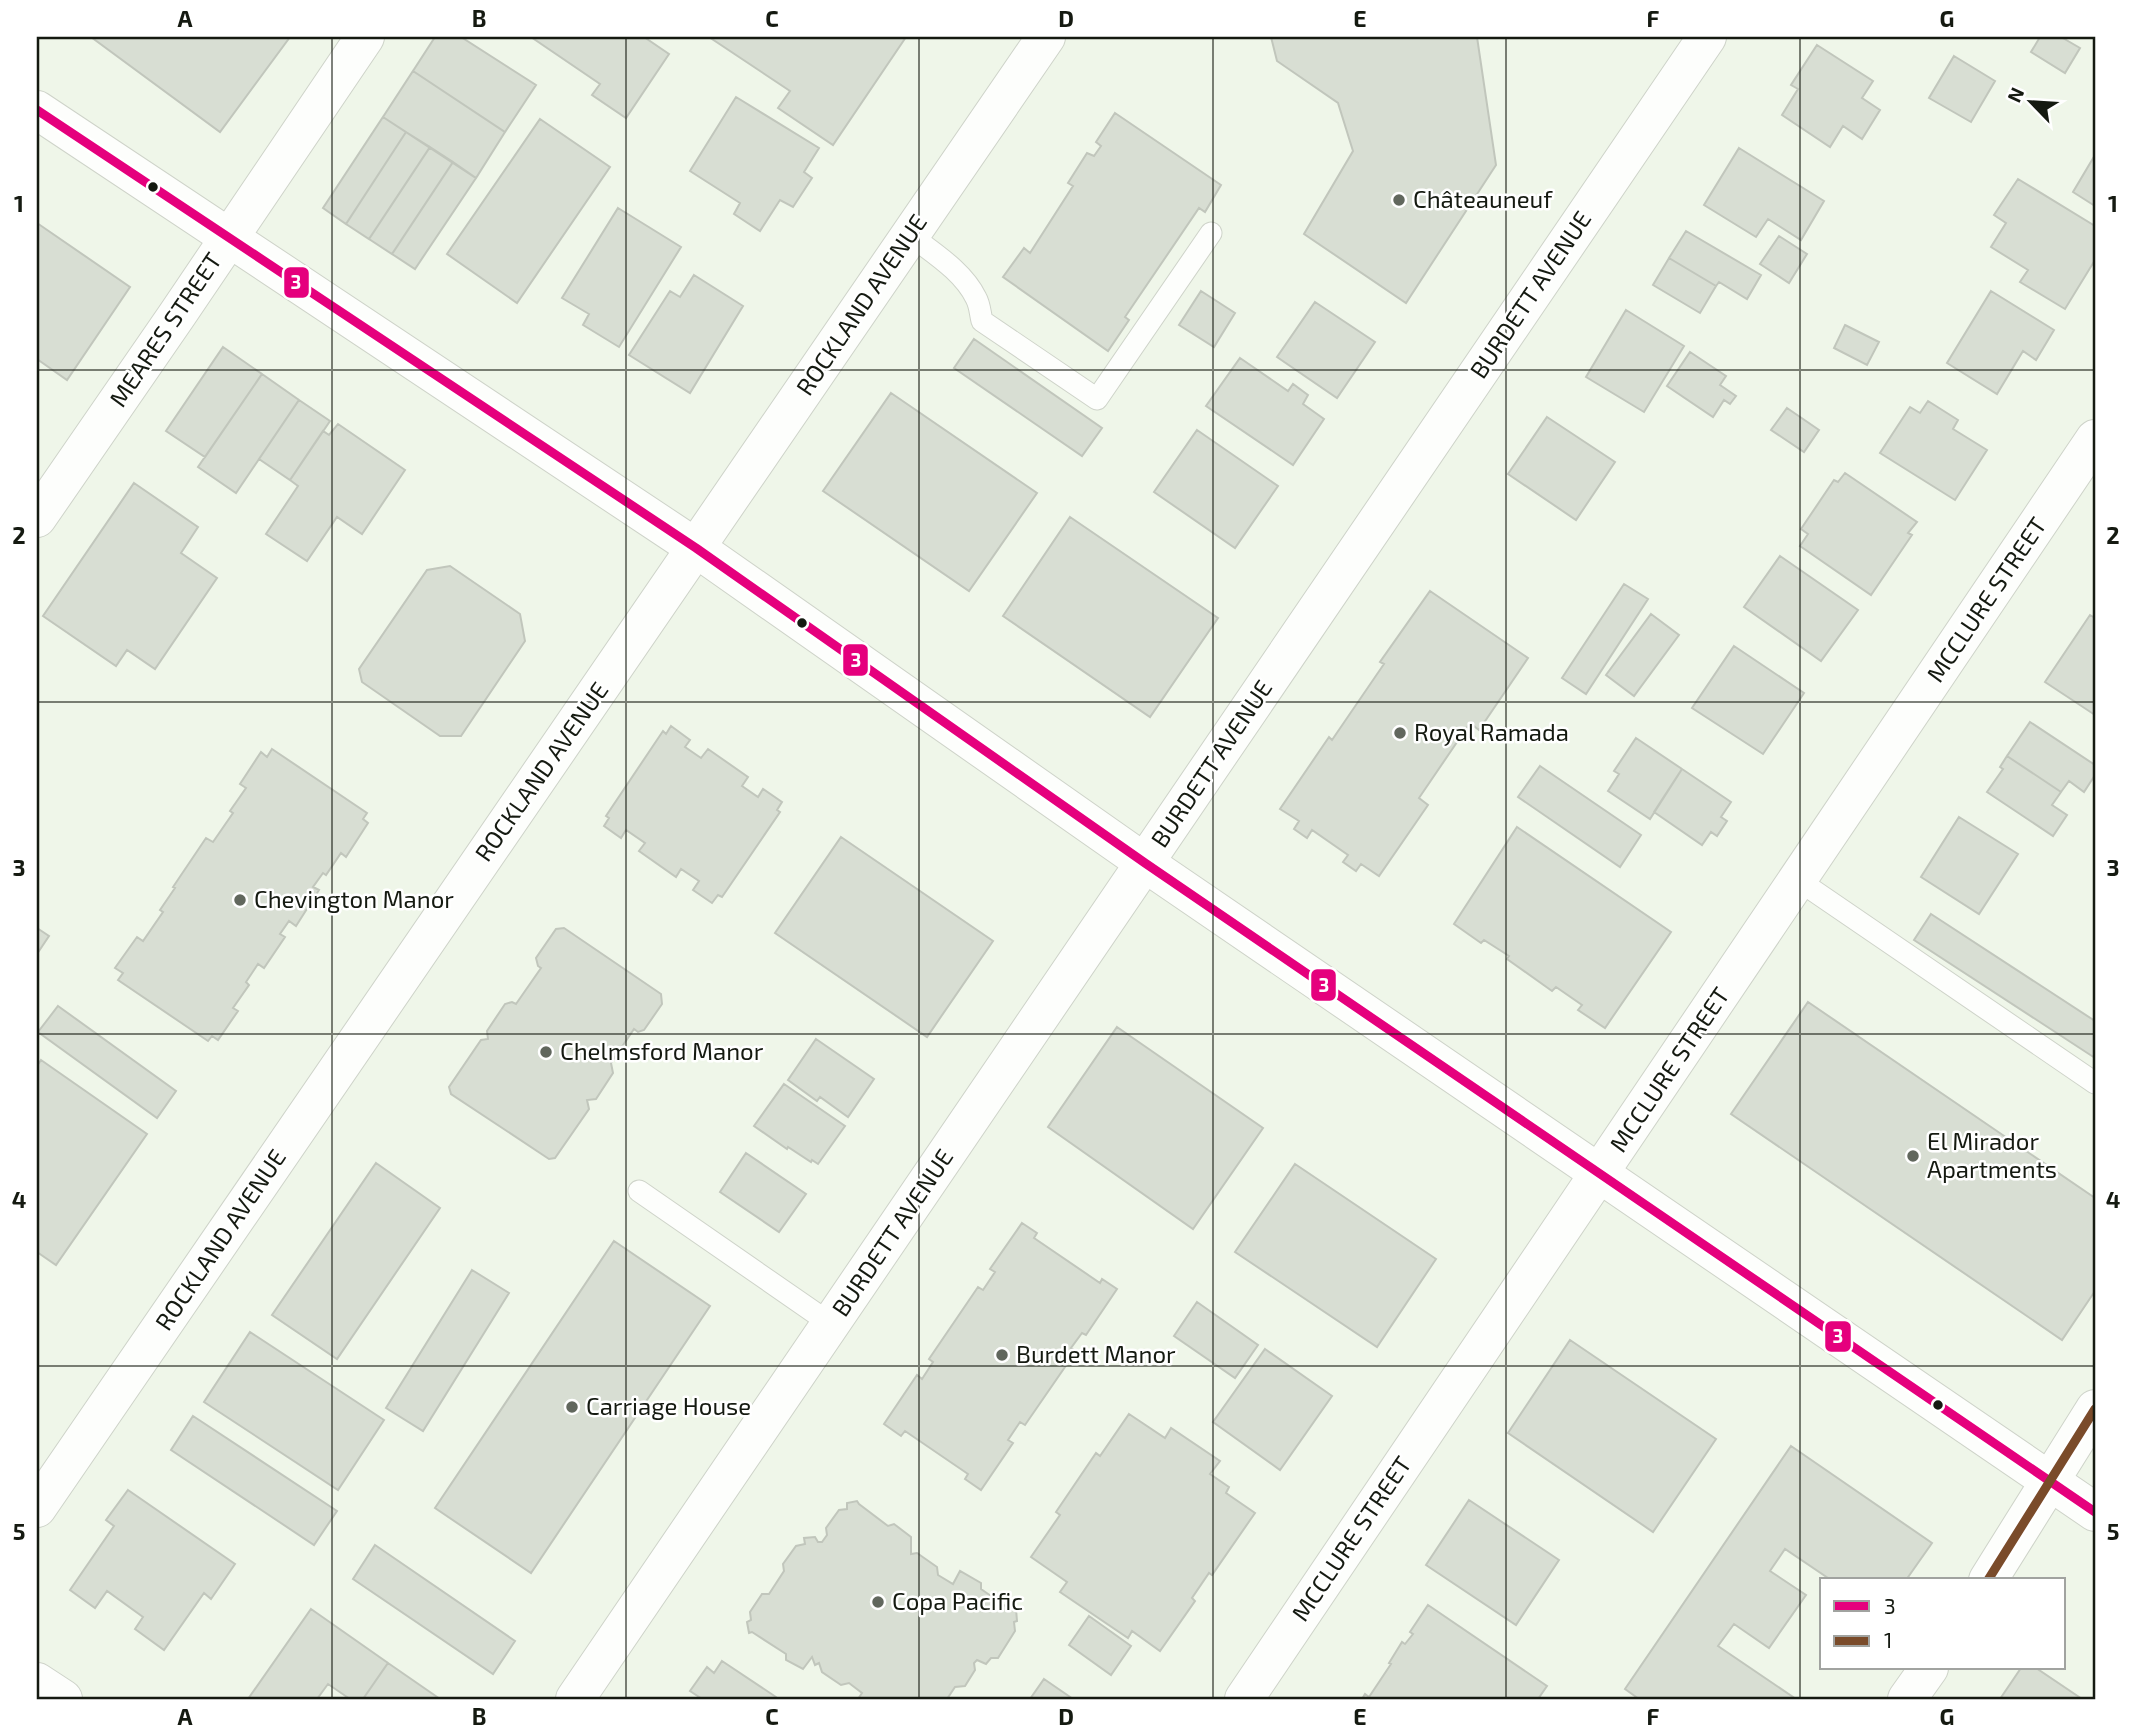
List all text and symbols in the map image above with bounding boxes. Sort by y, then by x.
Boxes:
text: A [177,4,193,32]
text: B [472,4,486,32]
text: C [765,4,779,32]
text: D [1058,4,1074,32]
text: E [1353,4,1367,32]
text: F [1647,4,1660,32]
text: G [1940,4,1954,32]
north arrow [1996,66,2066,136]
text: N [2002,84,2028,106]
unlabelled marker [146,180,160,194]
place label: Châteauneuf [1413,184,1553,213]
text: 1 [14,189,24,217]
text: 1 [2108,189,2118,217]
marker: Châteauneuf [1391,192,1407,208]
street label: BURDETT AVENUE [1463,205,1596,383]
street label: ROCKLAND AVENUE [789,208,932,400]
street label: MEARES STREET [103,247,227,412]
line badge: 3 [283,266,310,299]
text: 3 [291,270,301,293]
street label: MCCLURE STREET [1920,511,2052,687]
text: 2 [12,521,26,549]
text: 2 [2106,521,2120,549]
unlabelled marker [795,616,809,630]
line badge: 3 [842,643,869,677]
text: 3 [851,648,861,671]
street label: BURDETT AVENUE [1144,674,1277,852]
street label: ROCKLAND AVENUE [468,676,613,866]
place label: Royal Ramada [1414,717,1569,746]
marker: Royal Ramada [1392,725,1408,741]
text: 3 [12,853,26,881]
text: 3 [2106,853,2120,881]
place label: Chevington Manor [254,884,454,913]
marker: Chevington Manor [232,892,248,908]
line badge: 3 [1310,968,1337,1002]
text: 3 [1319,973,1329,996]
street label: MCCLURE STREET [1603,981,1735,1157]
place label: Chelmsford Manor [560,1036,764,1065]
marker: Chelmsford Manor [538,1044,554,1060]
place label: El Mirador Apartments [1927,1126,2057,1183]
street label: ROCKLAND AVENUE [148,1143,291,1335]
street label: BURDETT AVENUE [825,1143,958,1321]
marker: El Mirador Apartments [1905,1148,1921,1164]
text: 4 [12,1185,26,1213]
text: 4 [2106,1185,2120,1213]
line badge: 3 [1824,1320,1852,1353]
text: 3 [1833,1324,1843,1347]
place label: Burdett Manor [1016,1339,1176,1368]
marker: Burdett Manor [994,1347,1010,1363]
place label: Carriage House [586,1391,751,1420]
unlabelled marker [1931,1398,1945,1412]
marker: Carriage House [564,1399,580,1415]
street label: MCCLURE STREET [1285,1450,1417,1626]
text: 5 [13,1517,25,1545]
text: 5 [2107,1517,2119,1545]
legend [1820,1578,2066,1670]
place label: Copa Pacific [892,1586,1023,1615]
text: 3 [1884,1593,1896,1618]
marker: Copa Pacific [870,1594,886,1610]
text: 1 [1884,1627,1892,1652]
text: A [177,1702,193,1730]
text: B [472,1702,486,1730]
text: C [765,1702,779,1730]
text: D [1058,1702,1074,1730]
text: E [1353,1702,1367,1730]
text: F [1647,1702,1660,1730]
text: G [1940,1702,1954,1730]

